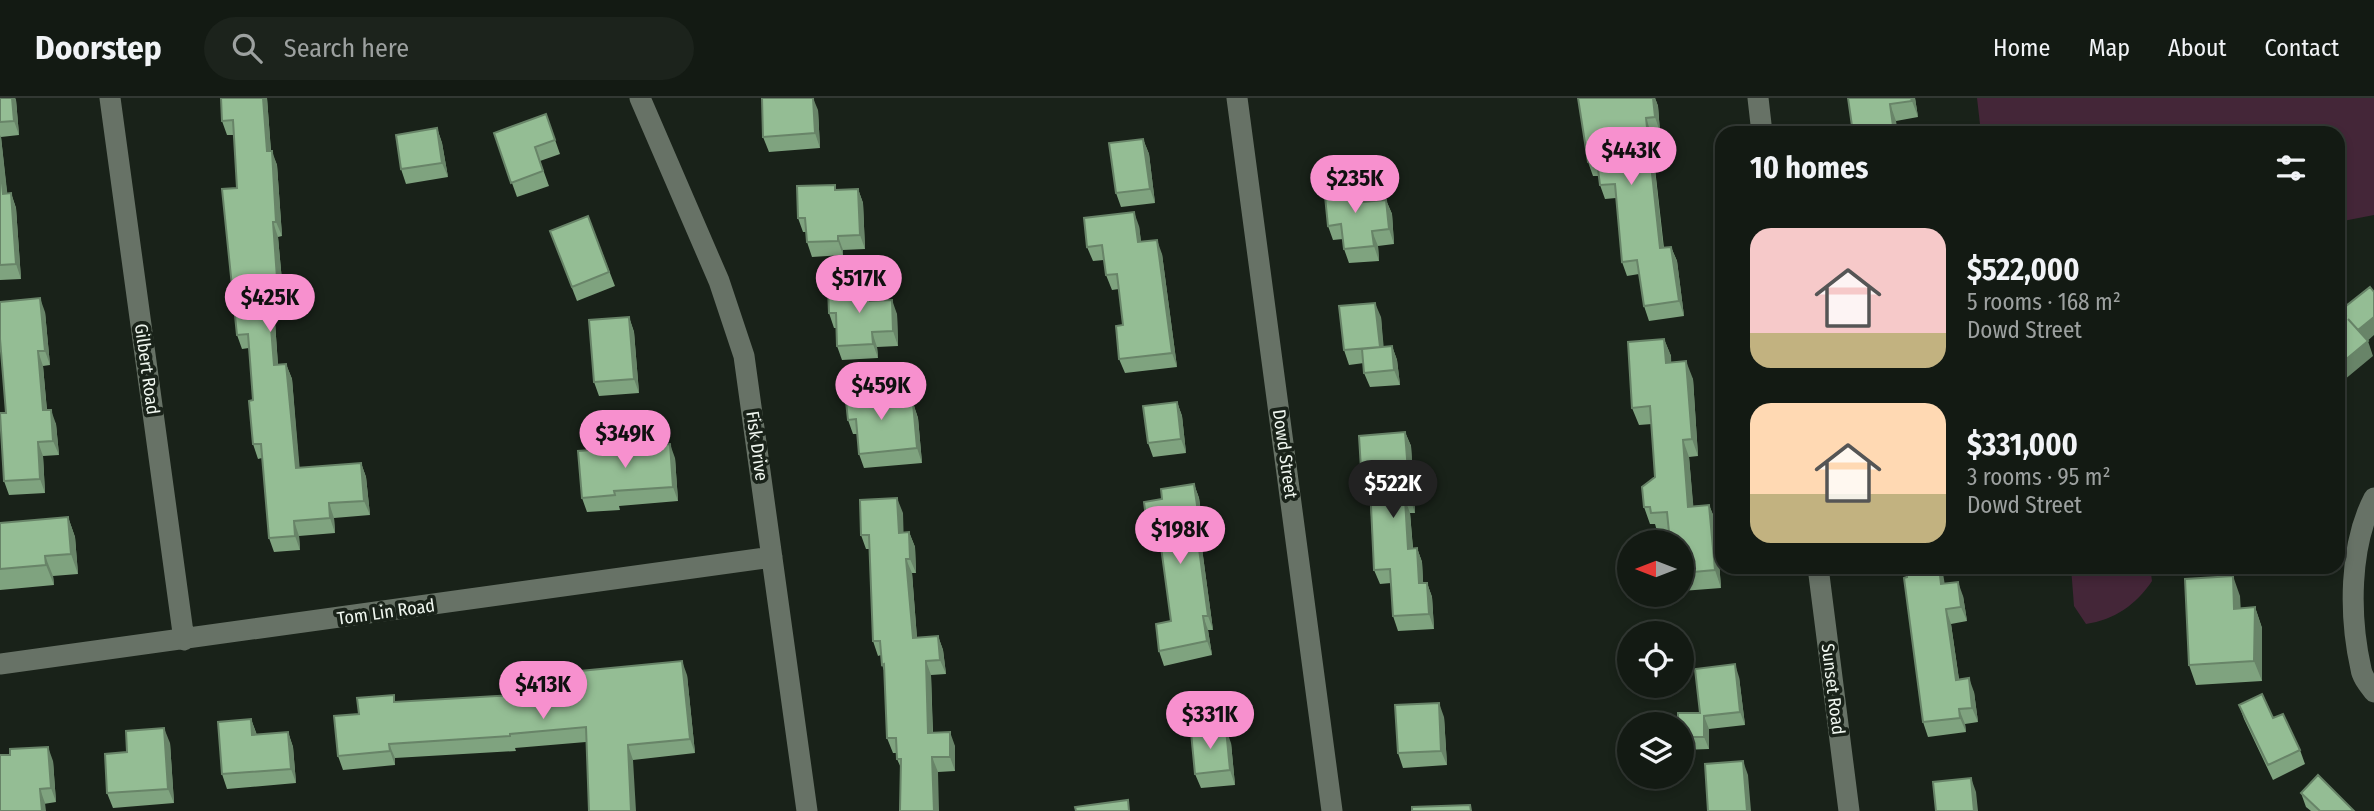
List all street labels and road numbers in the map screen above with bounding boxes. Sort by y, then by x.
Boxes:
street label: Gilbert Road [130,322,164,416]
street label: Dowd Street [1268,408,1302,500]
street label: Fisk Drive [741,410,773,482]
street label: Tom Lin Road [336,594,436,630]
street label: Sunset Road [1816,642,1850,736]

